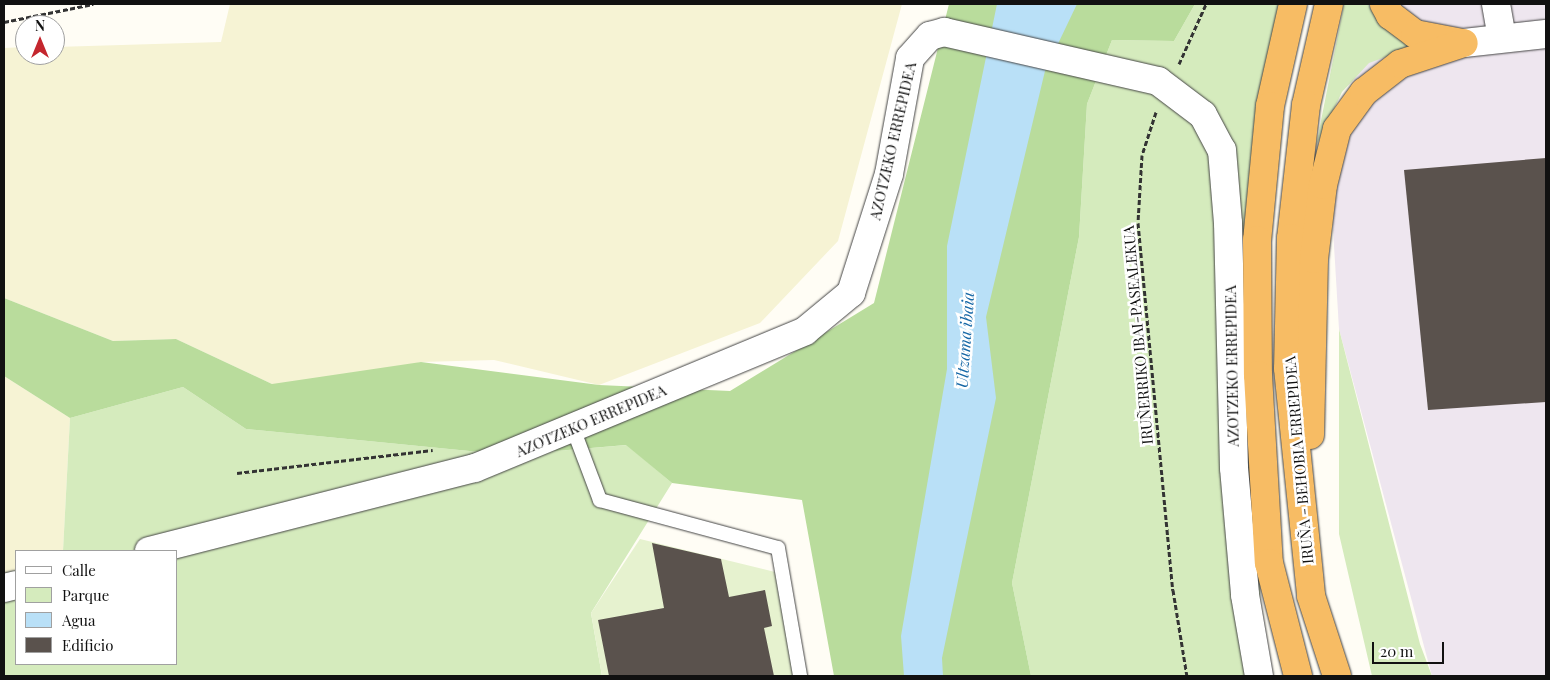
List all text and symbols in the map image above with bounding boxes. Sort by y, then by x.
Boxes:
north arrow [15,15,65,65]
text: N [35,16,45,35]
street label: AZOTZEKO ERREPIDEA [866,60,920,222]
street label: IRUÑERRIKO IBAI-PASEALEKUA [1119,225,1157,445]
street label: AZOTZEKO ERREPIDEA [1222,285,1242,447]
water label: Ultzama ibaia [952,291,978,389]
street label: IRUÑA - BEHOBIA ERREPIDEA [1281,355,1317,565]
street label: AZOTZEKO ERREPIDEA [513,381,669,461]
legend [15,550,178,665]
text: Calle [62,560,96,580]
text: Parque [62,585,109,605]
text: Agua [62,610,96,630]
scale bar [1375,632,1448,664]
text: Edificio [62,635,113,655]
text: 20 m [1380,641,1413,661]

